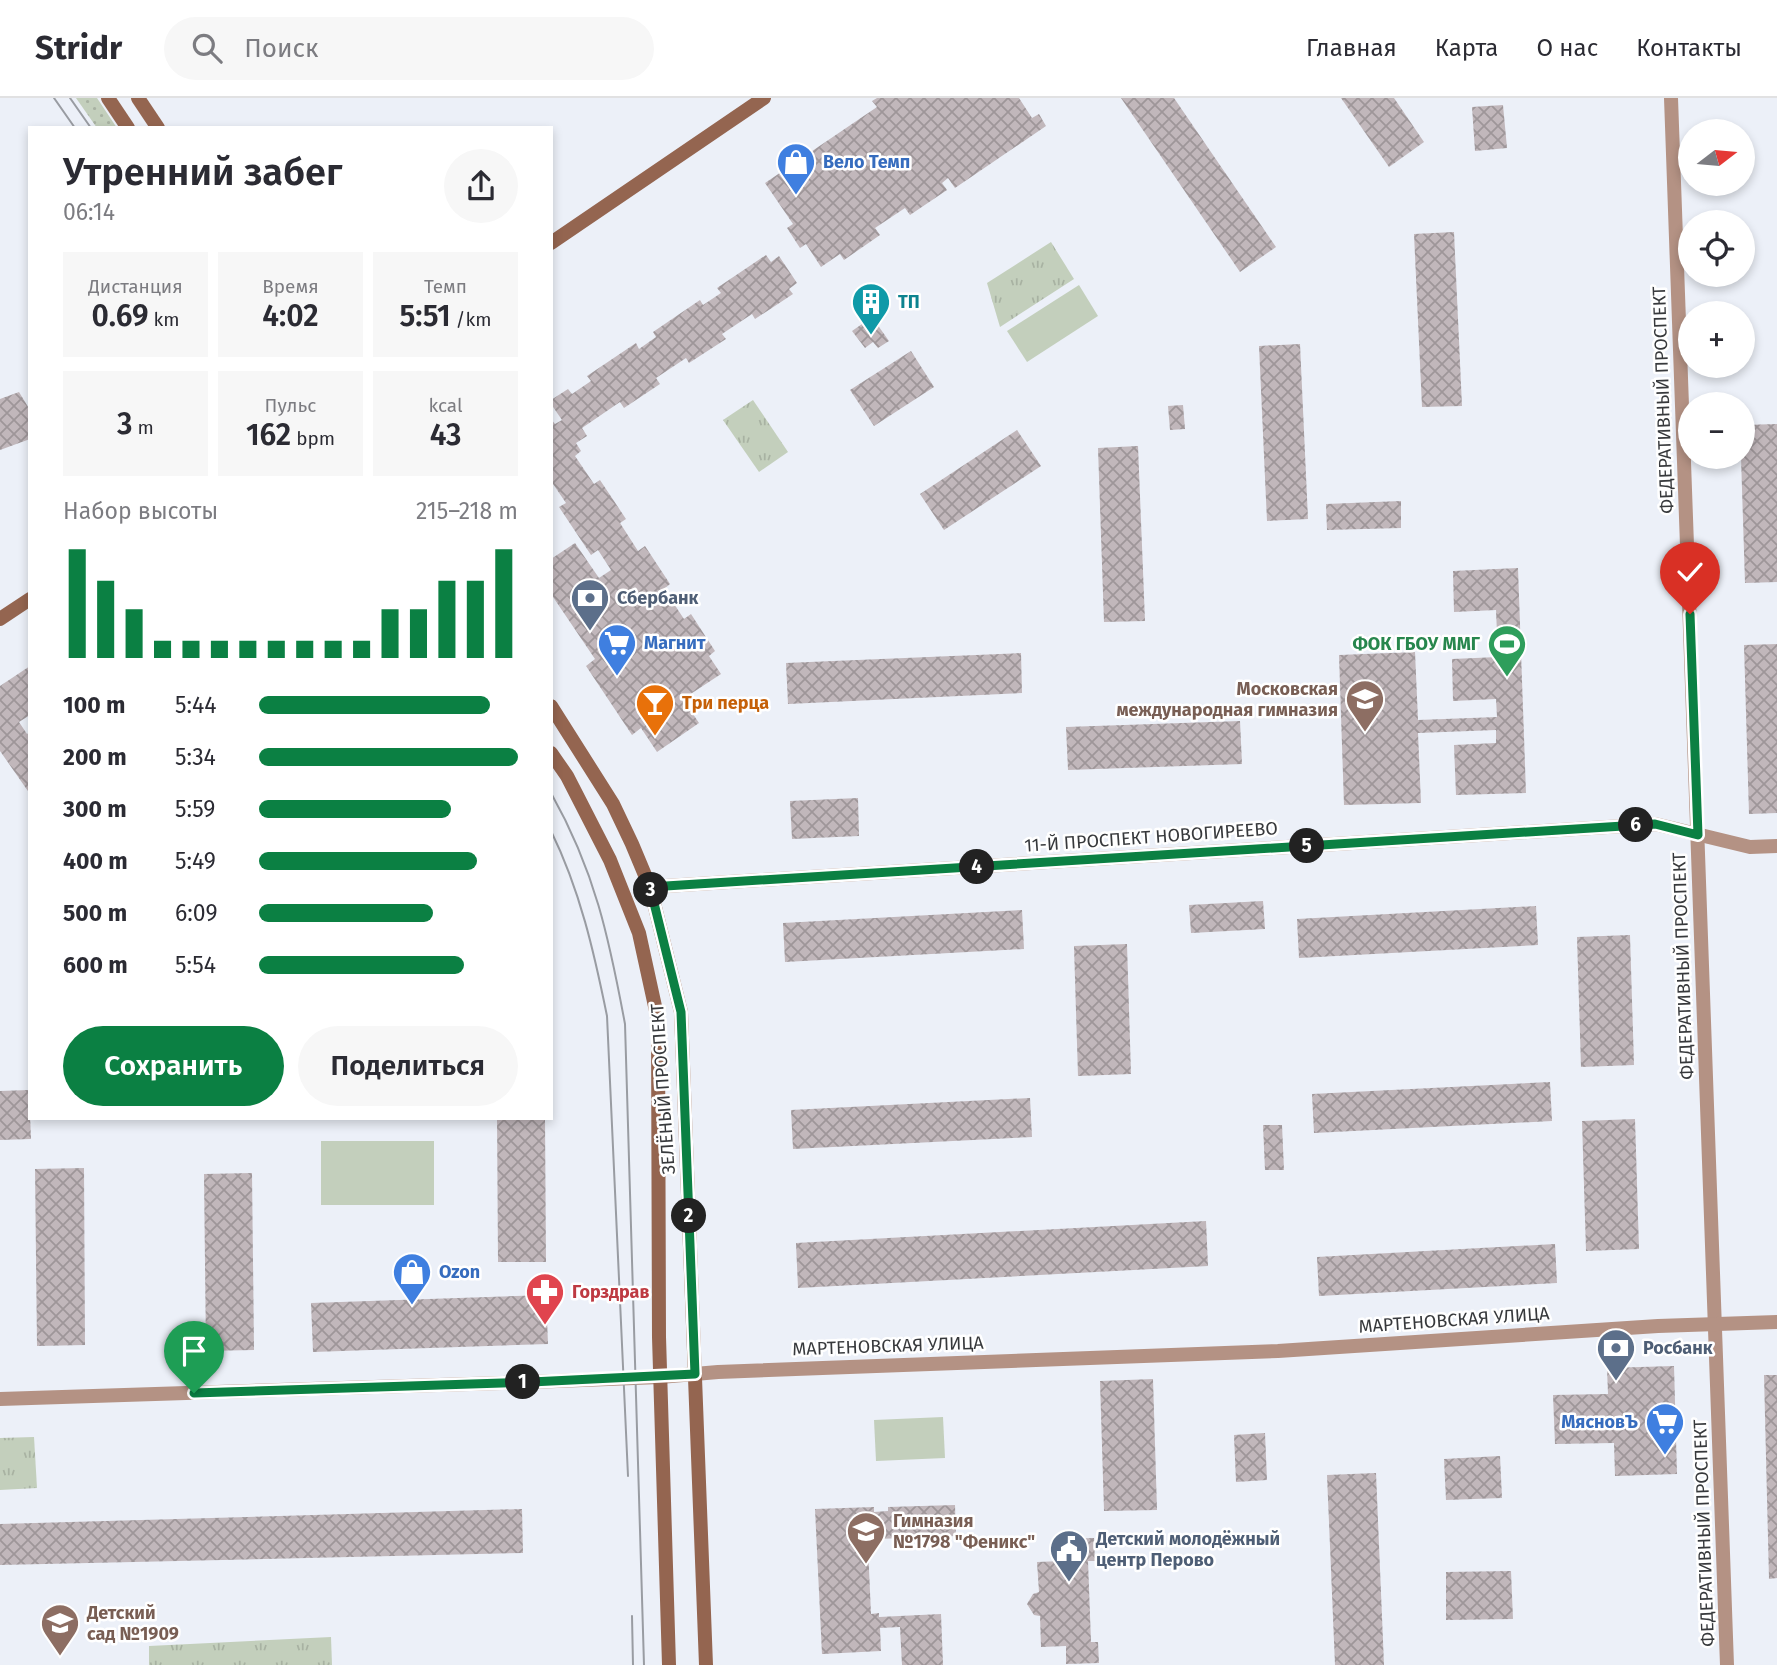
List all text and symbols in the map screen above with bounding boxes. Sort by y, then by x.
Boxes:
search box [164,17,654,80]
text: Stridr [35,28,122,68]
icon: search [188,29,226,67]
text: Поиск [244,33,318,64]
text: Главная [1306,34,1397,62]
text: Карта [1435,34,1498,62]
text: О нас [1536,34,1598,62]
text: Контакты [1636,34,1742,62]
north arrow [1678,119,1755,196]
map controls [1678,119,1755,469]
shop icon: Вело Темп [775,141,817,196]
text: Утренний забег [63,149,342,195]
button: share [444,149,518,223]
place label: Вело Темп [823,151,910,173]
text: 06:14 [63,198,115,226]
button: locate [1678,210,1755,287]
text: Дистанция [88,275,183,298]
text: Время [262,275,319,298]
text: Темп [424,275,467,298]
building icon: ТП [850,281,892,336]
street label: ФЕДЕРАТИВНЫЙ ПРОСПЕКТ [1648,285,1678,514]
place label: ТП [898,291,920,313]
text: 0.69 [91,298,149,334]
text: 4:02 [262,298,319,334]
text: 5:51 [400,298,451,334]
button: + [1678,301,1755,378]
text: km [149,308,180,331]
text: /km [451,308,492,331]
button: − [1678,392,1755,469]
text: Пульс [265,394,316,417]
text: kcal [428,394,463,417]
text: 3 [117,406,133,442]
text: m [133,416,154,439]
text: 162 [246,417,291,453]
text: 43 [430,417,461,453]
text: bpm [291,427,335,450]
text: Набор высоты [63,497,218,525]
text: 215–218 m [416,497,518,525]
pin [1660,542,1720,614]
icon: check [1671,553,1709,591]
bank icon: Сбербанк [569,577,611,632]
place label: Сбербанк [617,587,699,609]
supermarket icon: Магнит [596,622,638,677]
sports icon: ФОК ГБОУ ММГ [1486,623,1528,678]
place label: Магнит [644,632,706,654]
place label: ФОК ГБОУ ММГ [1352,633,1481,655]
place label: Московская международная гимназия [1116,678,1338,721]
school or university icon: Московская международная гимназия [1344,678,1386,733]
bar icon: Три перца [634,682,676,737]
text: 100 m [63,691,125,719]
text: 5:44 [175,691,216,719]
place label: Три перца [682,692,769,714]
text: 200 m [63,743,127,771]
text: 5:34 [175,743,216,771]
text: 300 m [63,795,127,823]
text: 5:59 [175,795,215,823]
pin: 6 [1618,808,1654,842]
text: 6 [1630,813,1641,836]
street label: 11-Й ПРОСПЕКТ НОВОГИРЕЕВО [1024,817,1278,857]
pin: 5 [1290,828,1324,864]
text: 5 [1301,834,1312,857]
text: 400 m [63,847,128,875]
text: 5:49 [175,847,216,875]
pin: 4 [960,850,995,884]
street label: ФЕДЕРАТИВНЫЙ ПРОСПЕКТ [1668,851,1698,1080]
text: 4 [971,855,982,878]
pin: 3 [634,872,668,908]
text: 3 [646,878,655,901]
text: 500 m [63,899,127,927]
text: 6:09 [175,899,217,927]
text: 600 m [63,951,128,979]
text: 5:54 [175,951,216,979]
street label: ЗЕЛЁНЫЙ ПРОСПЕКТ [646,1002,680,1175]
button: Сохранить [63,1026,284,1106]
button: Поделиться [298,1026,518,1106]
pin: 2 [672,1198,706,1234]
text: 2 [684,1204,693,1227]
shop icon: Ozon [391,1251,433,1306]
place label: Ozon [439,1261,480,1283]
pharmacy icon: Горздрав [524,1271,566,1326]
place label: Горздрав [572,1281,649,1303]
street label: МАРТЕНОВСКАЯ УЛИЦА [1358,1302,1551,1338]
pin [164,1321,224,1393]
bank icon: Росбанк [1595,1327,1637,1382]
icon: arrive [175,1332,213,1370]
street label: МАРТЕНОВСКАЯ УЛИЦА [792,1332,985,1360]
place label: Росбанк [1643,1337,1713,1359]
pin: 1 [505,1364,540,1400]
text: 1 [518,1370,527,1393]
supermarket icon: МясновЪ [1644,1401,1686,1456]
place label: МясновЪ [1561,1411,1638,1433]
street label: ФЕДЕРАТИВНЫЙ ПРОСПЕКТ [1689,1418,1719,1647]
school or university icon: Гимназия №1798 "Феникс" [845,1510,887,1565]
place label: Гимназия №1798 "Феникс" [893,1510,1035,1553]
public building icon: Детский молодёжный центр Перово [1048,1528,1090,1583]
place label: Детский молодёжный центр Перово [1095,1528,1280,1571]
school or university icon: Детский сад №1909 [39,1602,81,1657]
place label: Детский сад №1909 [86,1602,179,1645]

